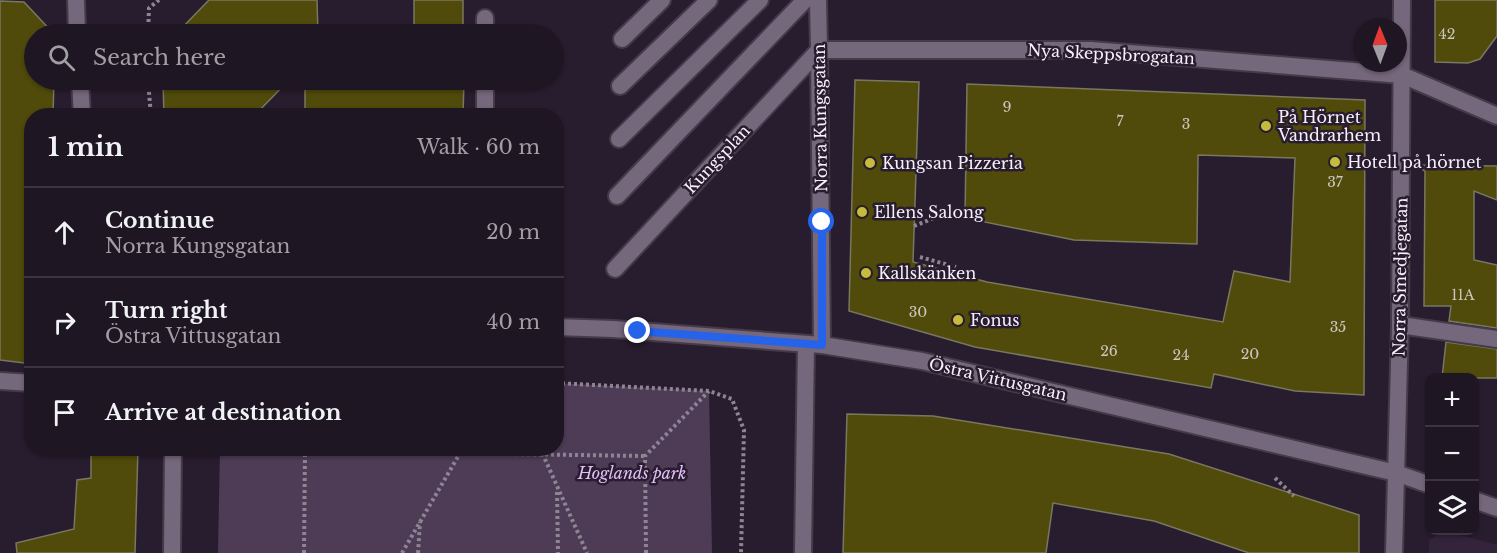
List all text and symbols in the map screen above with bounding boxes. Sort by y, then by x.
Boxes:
north arrow [1353,18,1407,72]
search box [24,24,564,90]
house number: 42 [1439,25,1455,43]
street label: Nya Skeppsbrogatan [1027,40,1195,68]
icon: search [45,41,78,74]
text: Search here [93,44,226,71]
street label: Norra Kungsgatan [809,44,831,192]
house number: 9 [1002,98,1012,116]
place label: På Hörnet Vandrarhem [1277,107,1381,145]
house number: 7 [1116,112,1124,130]
house number: 3 [1182,115,1190,133]
marker: På Hörnet Vandrarhem [1259,119,1273,133]
street label: Kungsplan [680,120,754,198]
text: 1 min [48,131,123,163]
text: Walk · 60 m [417,135,540,159]
place label: Hotell på hörnet [1347,152,1482,172]
place label: Kungsan Pizzeria [882,153,1023,173]
marker: Hotell på hörnet [1328,155,1342,169]
marker: Kungsan Pizzeria [863,156,877,170]
house number: 37 [1327,173,1344,191]
street label: Norra Smedjegatan [1389,197,1411,357]
place label: Ellens Salong [874,202,984,222]
marker: Ellens Salong [855,205,869,219]
text: Continue [105,207,214,234]
route start [808,208,834,234]
icon: ahead [48,216,81,249]
text: 20 m [486,220,540,244]
text: Norra Kungsgatan [105,234,290,258]
place label: Kallskänken [878,263,976,283]
marker: Kallskänken [859,266,873,280]
house number: 11A [1451,286,1475,304]
text: Turn right [105,297,227,324]
house number: 30 [909,303,927,321]
icon: right [48,306,81,339]
text: 40 m [487,310,540,334]
place label: Fonus [970,310,1020,330]
marker: Fonus [951,313,965,327]
route end [624,317,650,343]
house number: 35 [1330,318,1346,336]
text: Östra Vittusgatan [105,324,281,348]
house number: 26 [1100,342,1118,360]
house number: 20 [1241,345,1259,363]
house number: 24 [1173,346,1189,364]
street label: Östra Vittusgatan [927,353,1069,405]
map controls [1425,373,1479,535]
button: + [1425,373,1479,427]
icon: arrive [48,396,81,429]
text: Arrive at destination [105,399,342,426]
button: − [1425,427,1479,481]
park label: Hoglands park [577,463,686,483]
button: layers [1425,481,1479,535]

